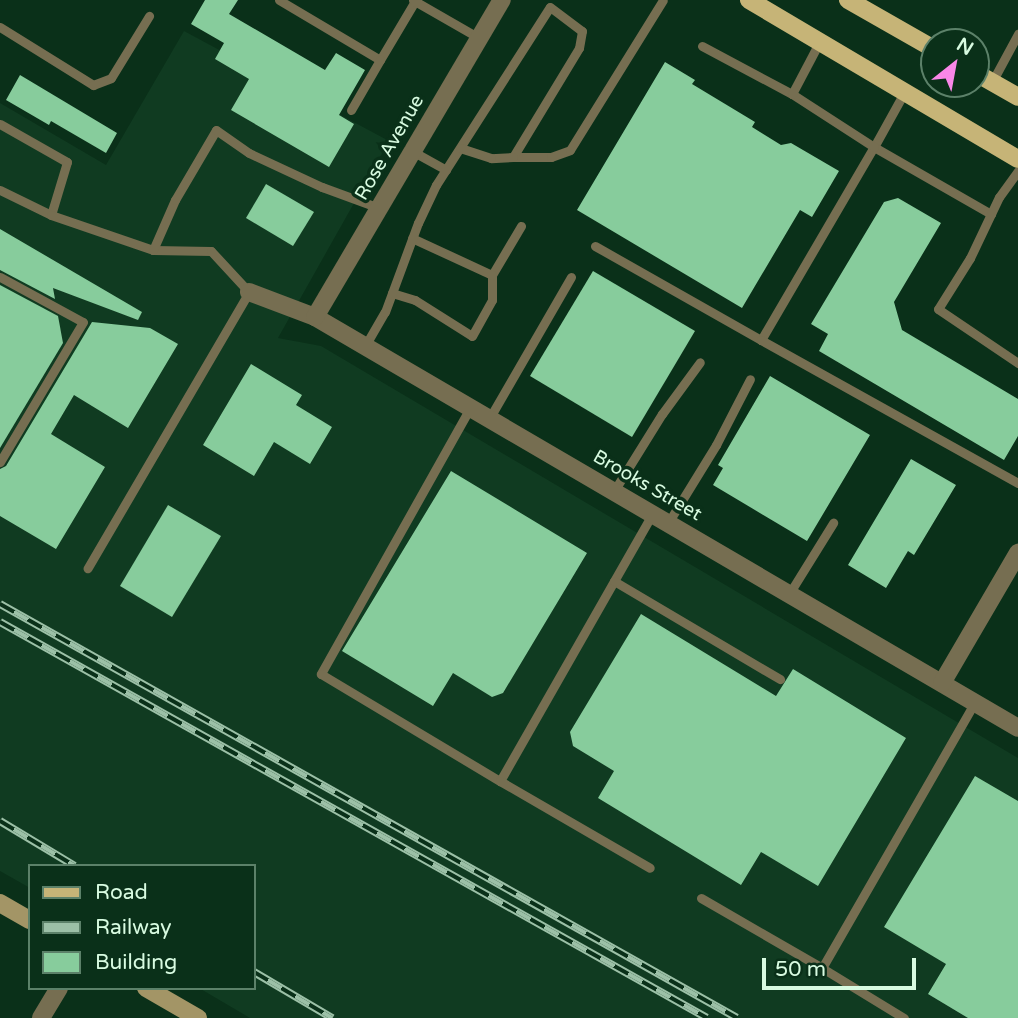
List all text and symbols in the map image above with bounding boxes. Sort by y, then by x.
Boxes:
north arrow [920,28,990,98]
text: N [953,33,977,60]
street label: Rose Avenue [351,91,429,205]
street label: Brooks Street [589,446,705,526]
legend [28,864,256,990]
text: Road [95,880,148,905]
text: Railway [95,915,172,940]
scale bar [766,944,920,988]
text: Building [95,950,177,975]
text: 50 m [775,957,826,982]

